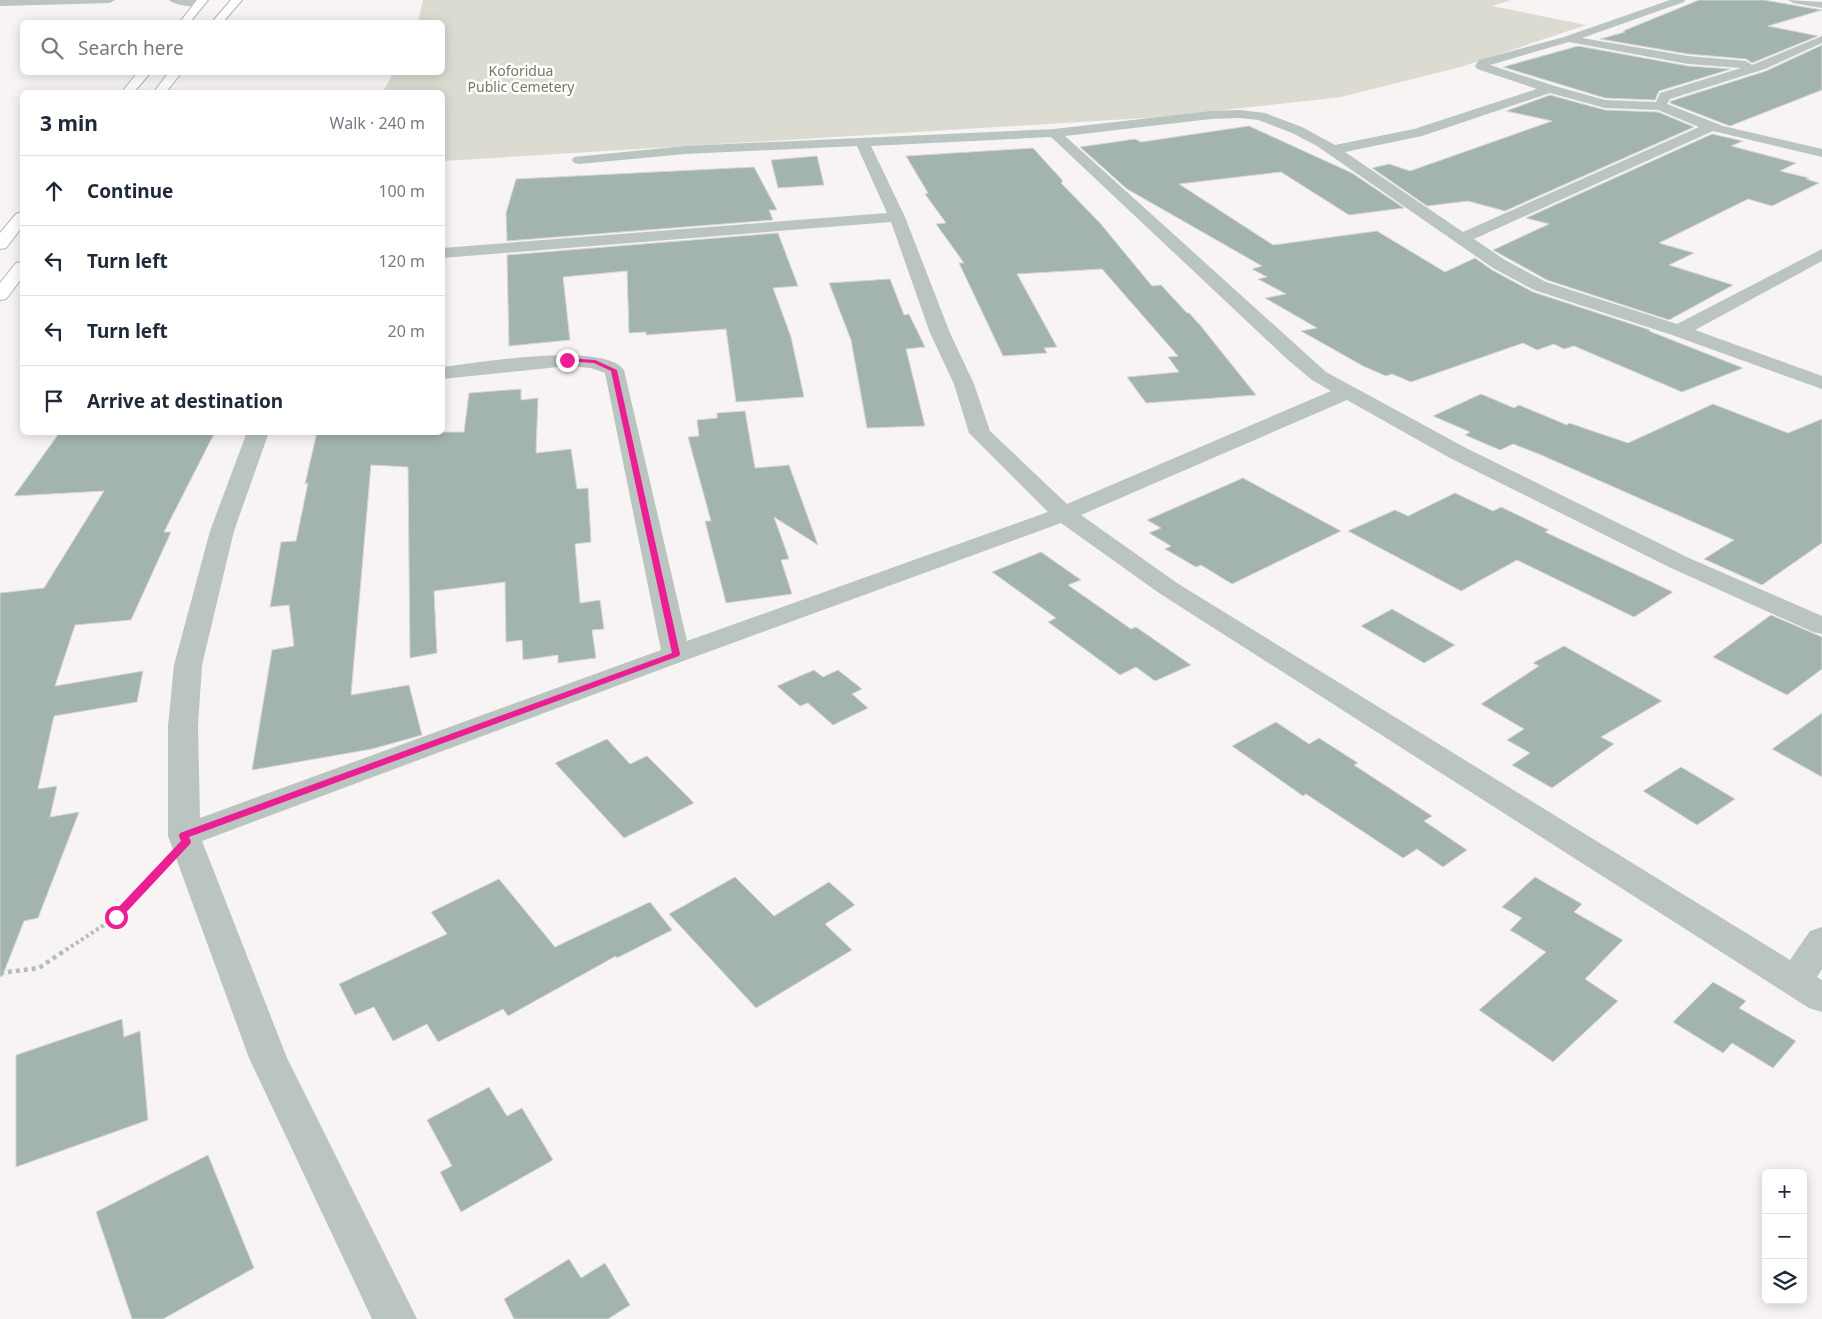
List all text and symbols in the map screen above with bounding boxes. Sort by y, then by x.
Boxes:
search box [20,20,445,75]
icon: search [38,34,66,62]
text: Search here [78,35,184,61]
park label: Koforidua Public Cemetery [468,61,575,96]
text: 3 min [40,109,98,137]
text: Walk · 240 m [330,112,425,134]
icon: ahead [40,177,68,205]
text: Continue [87,178,173,204]
text: 100 m [378,180,425,202]
icon: left [40,247,68,275]
text: Turn left [87,248,168,274]
text: 120 m [378,250,425,272]
icon: left [40,317,68,345]
text: Turn left [87,318,168,344]
text: 20 m [388,320,425,342]
route end [556,349,579,372]
icon: arrive [40,387,68,415]
text: Arrive at destination [87,388,283,414]
route start [105,906,128,929]
map controls [1762,1169,1807,1304]
button: + [1762,1169,1807,1214]
button: − [1762,1214,1807,1259]
button: layers [1762,1259,1807,1304]

